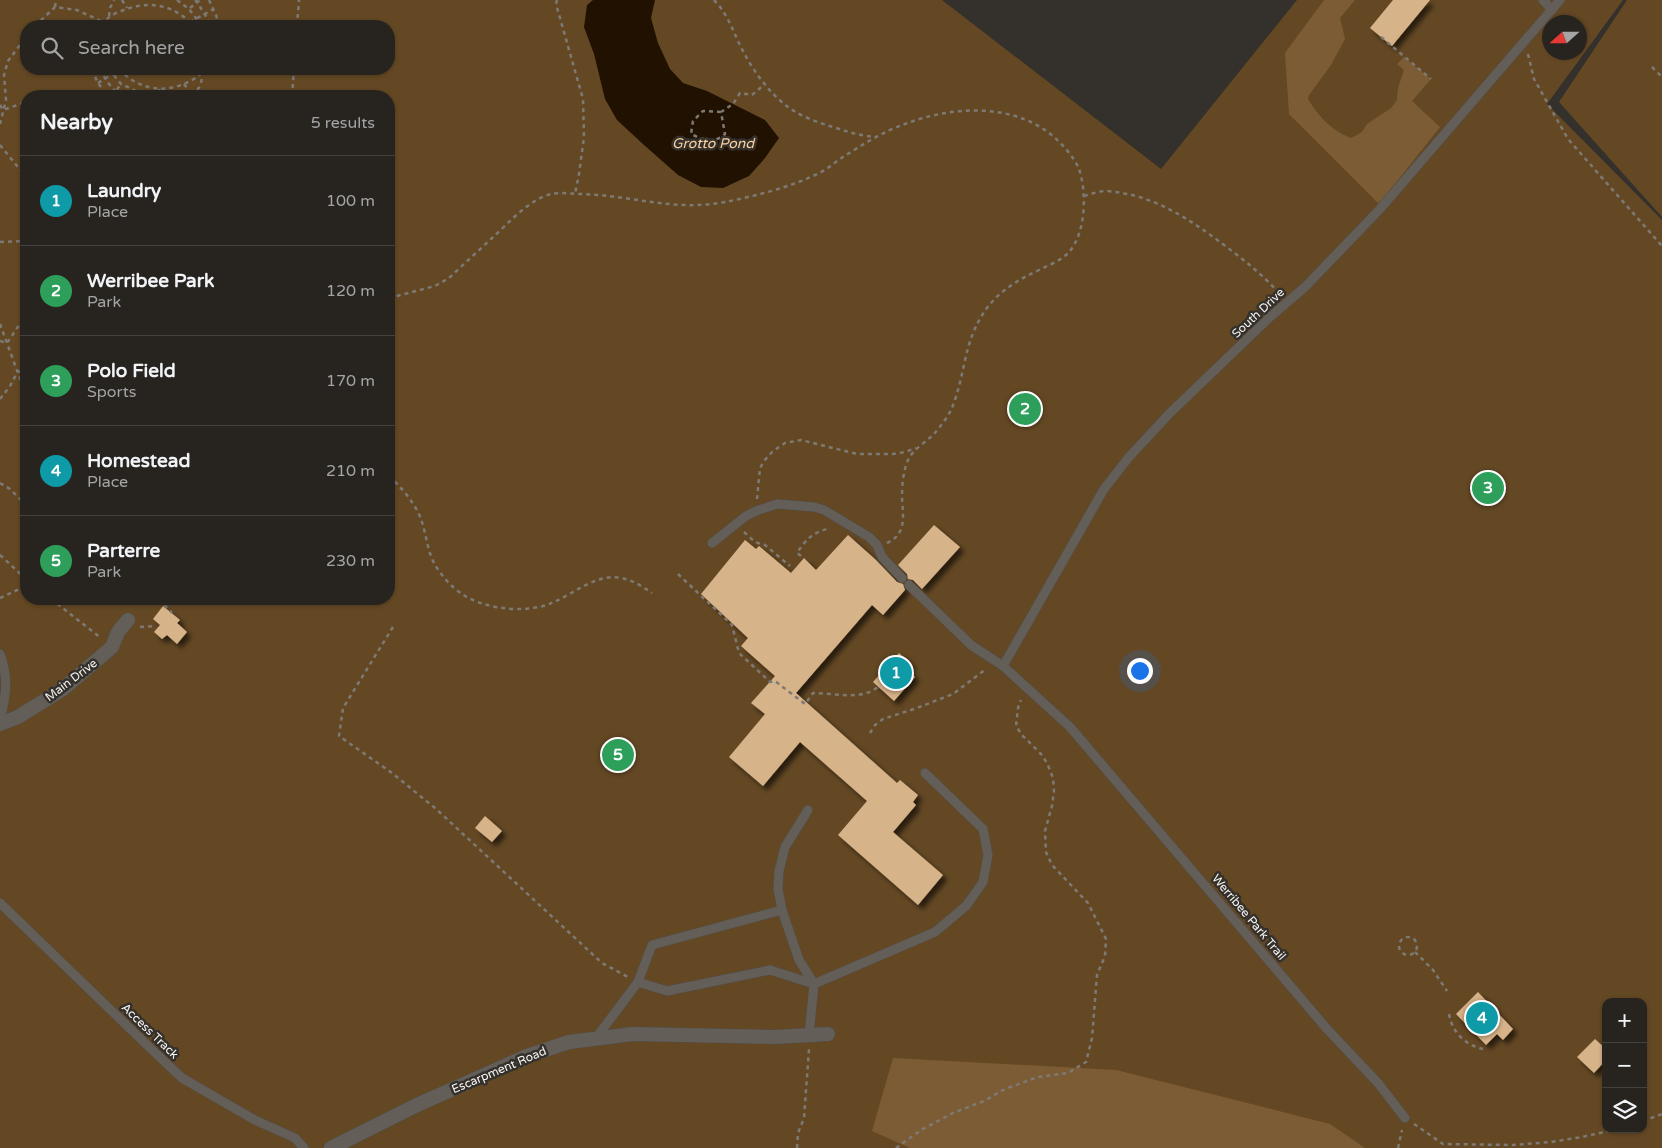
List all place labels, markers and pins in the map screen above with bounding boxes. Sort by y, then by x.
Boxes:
pin: 2 [1009,390,1041,428]
pin: 3 [1472,469,1504,507]
pin: 1 [880,654,912,692]
pin: 5 [602,736,634,774]
pin: 4 [1466,999,1498,1037]

